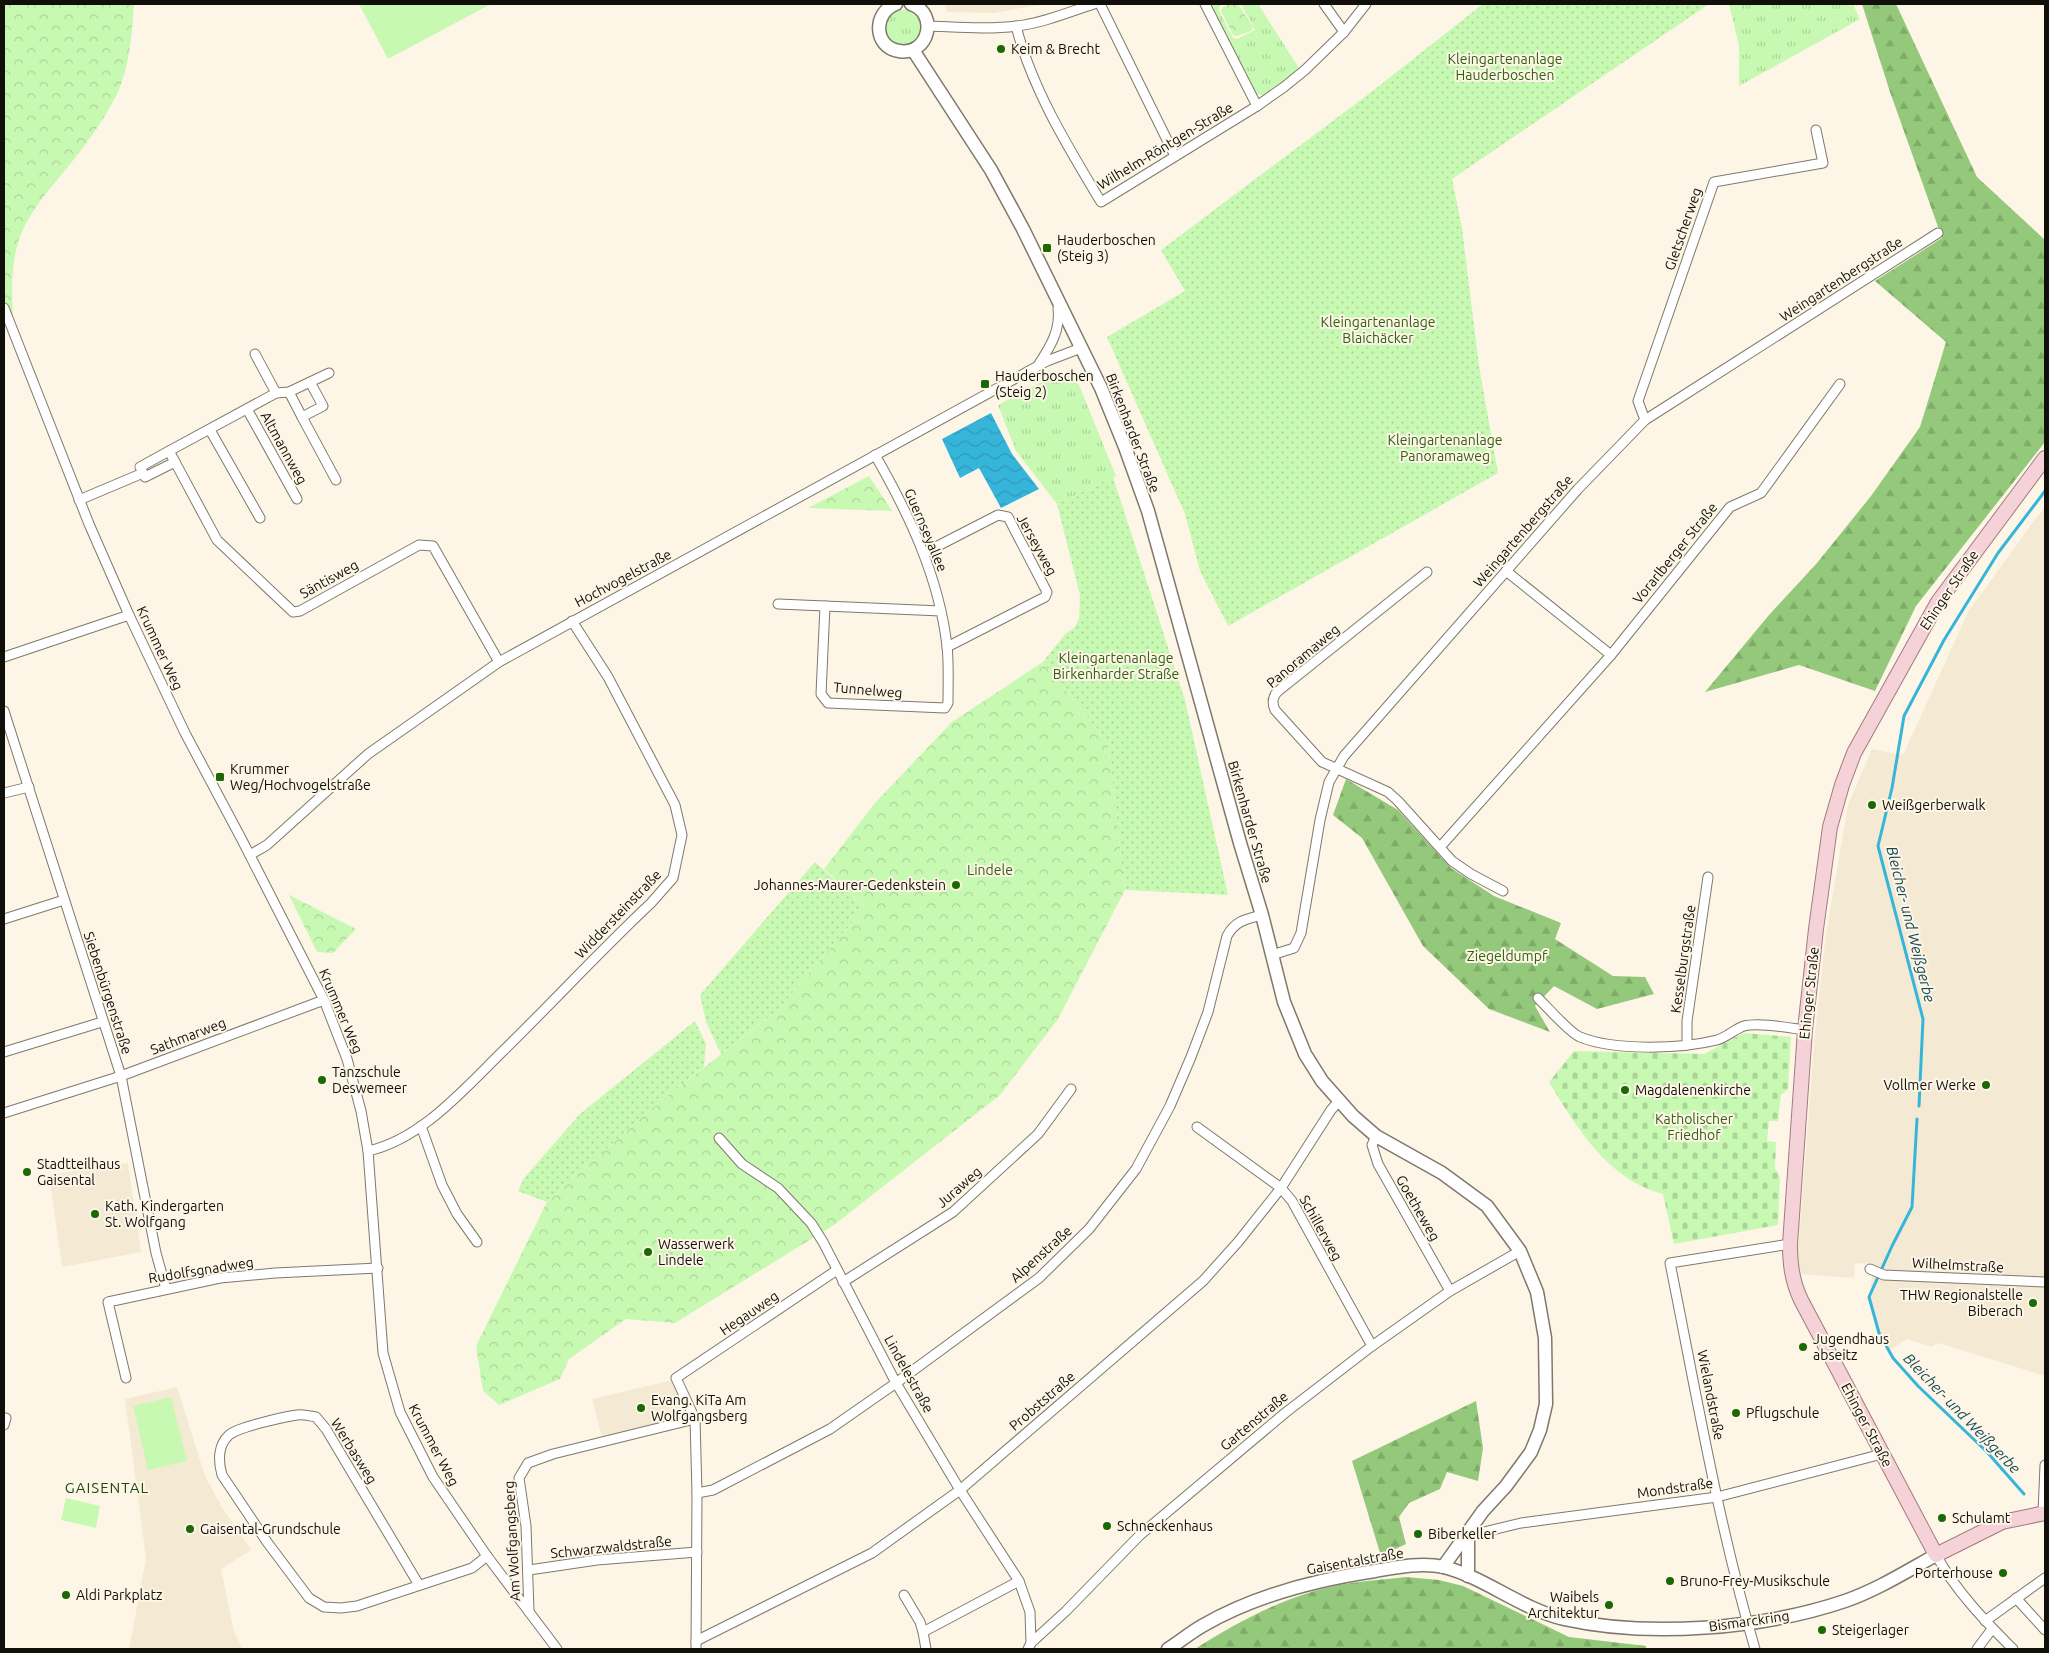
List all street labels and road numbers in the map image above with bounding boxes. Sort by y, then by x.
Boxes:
street label: Wilhelm-Röntgen-Straße [1094,99,1236,193]
street label: Gletscherweg [1661,185,1705,273]
street label: Weingartenbergstraße [1777,233,1905,325]
street label: Birkenharder Straße [1103,371,1163,495]
street label: Altmannweg [258,409,310,487]
street label: Weingartenbergstraße [1470,472,1576,590]
street label: Guernseyallee [901,486,951,574]
street label: Vorarlberger Straße [1629,499,1721,607]
street label: Jerseyweg [1014,512,1060,578]
street label: Hochvogelstraße [572,546,674,610]
street label: Ehinger Straße [1916,547,1982,633]
street label: Säntisweg [297,556,361,602]
street label: Krummer Weg [134,603,186,693]
street label: Panoramaweg [1263,621,1343,691]
street label: Tunnelweg [833,679,903,701]
street label: Birkenharder Straße [1225,759,1275,885]
street label: Widdersteinstraße [572,866,664,962]
street label: Kesselburgstraße [1667,904,1699,1014]
street label: Siebenbürgenstraße [81,930,135,1056]
street label: Ehinger Straße [1796,946,1822,1040]
street label: Krummer Weg [316,966,366,1056]
street label: Sathmarweg [148,1014,228,1058]
street label: Juraweg [933,1163,985,1211]
street label: Goetheweg [1393,1172,1443,1244]
street label: Schillerweg [1296,1192,1346,1264]
street label: Alpenstraße [1007,1222,1075,1286]
street label: Rudolfsgnadweg [147,1254,255,1286]
street label: Wilhelmstraße [1912,1255,2004,1275]
street label: Hegauweg [717,1288,781,1338]
street label: Lindelestraße [881,1332,937,1416]
street label: Wielandstraße [1694,1348,1728,1442]
street label: Probststraße [1006,1368,1078,1434]
street label: Ehinger Straße [1838,1380,1896,1470]
street label: Gartenstraße [1217,1388,1291,1454]
street label: Krummer Weg [406,1401,462,1489]
street label: Werbasweg [328,1415,380,1487]
street label: Mondstraße [1636,1475,1714,1501]
street label: Am Wolfgangsberg [501,1480,523,1602]
street label: Schwarzwaldstraße [550,1533,672,1561]
street label: Gaisentalstraße [1305,1545,1405,1577]
street label: Bismarckring [1708,1607,1790,1635]

